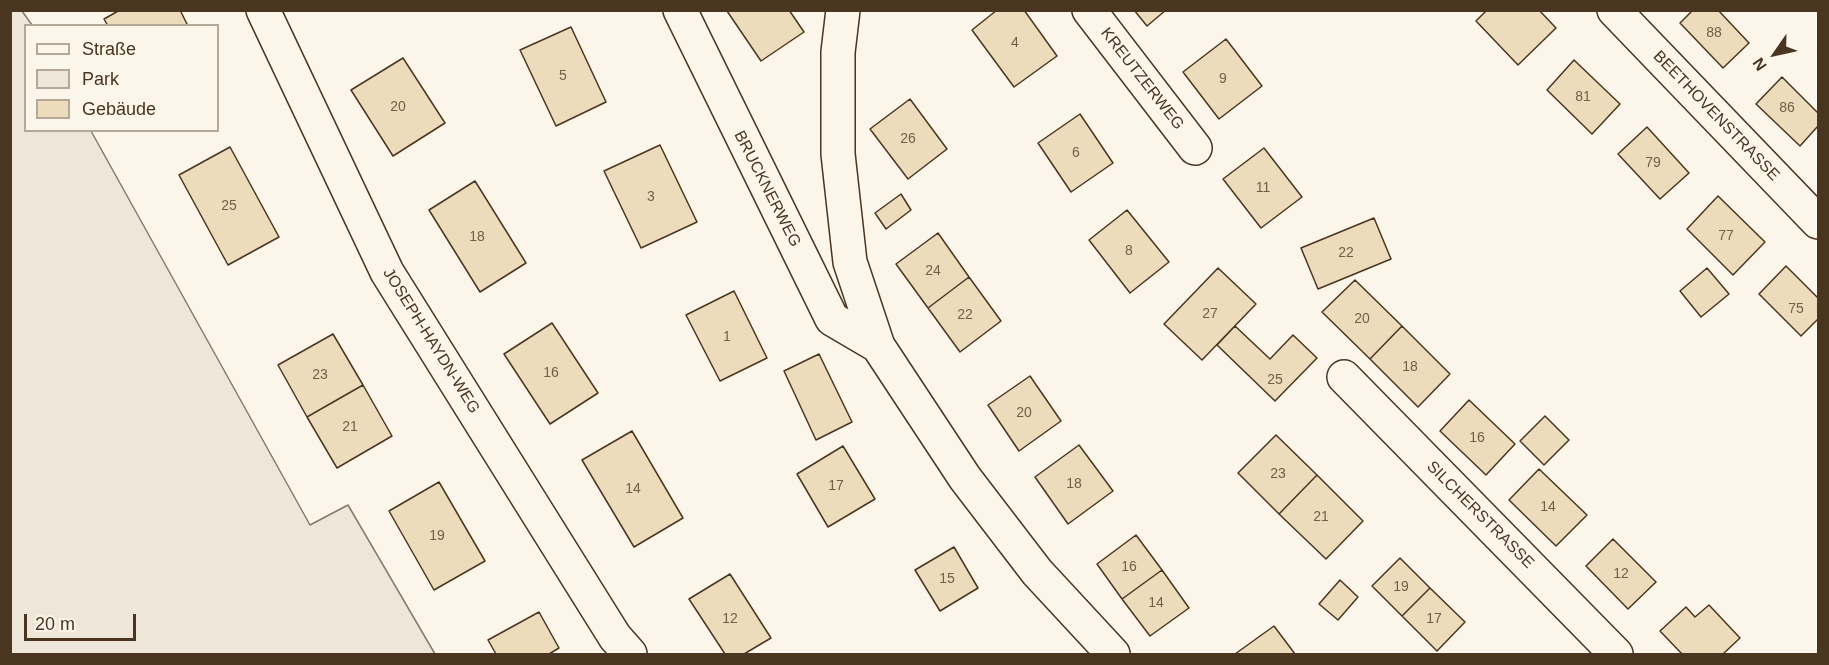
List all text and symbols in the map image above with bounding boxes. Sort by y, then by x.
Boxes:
legend [24,24,219,132]
street label: KREUTZERWEG [1096,24,1188,134]
north arrow [1745,24,1805,84]
house number: 88 [1706,25,1722,41]
house number: 4 [1011,35,1019,51]
text: Straße [82,39,136,59]
street label: BEETHOVENSTRASSE [1649,47,1783,185]
house number: 5 [559,68,567,84]
text: Park [82,69,119,89]
house number: 9 [1219,71,1227,87]
house number: 81 [1575,89,1591,105]
text: Gebäude [82,99,156,119]
house number: 20 [390,99,406,115]
house number: 86 [1779,100,1795,116]
street label: BRUCKNERWEG [729,128,805,250]
house number: 26 [900,131,916,147]
house number: 6 [1072,145,1080,161]
house number: 79 [1645,155,1661,171]
house number: 11 [1256,180,1270,196]
house number: 3 [647,189,655,205]
house number: 25 [221,198,237,214]
house number: 77 [1718,228,1734,244]
house number: 18 [469,229,485,245]
house number: 8 [1125,243,1133,259]
house number: 22 [1338,245,1354,261]
house number: 24 [925,263,941,279]
street label: JOSEPH-HAYDN-WEG [378,265,484,417]
house number: 75 [1788,301,1804,317]
house number: 27 [1202,306,1218,322]
house number: 22 [957,307,973,323]
house number: 20 [1354,311,1370,327]
house number: 1 [723,329,731,345]
house number: 18 [1402,359,1418,375]
house number: 16 [543,365,559,381]
house number: 23 [312,367,328,383]
house number: 25 [1267,372,1283,388]
house number: 20 [1016,405,1032,421]
house number: 21 [342,419,358,435]
house number: 16 [1469,430,1485,446]
street label: SILCHERSTRASSE [1422,457,1538,573]
house number: 23 [1270,466,1286,482]
house number: 18 [1066,476,1082,492]
house number: 17 [828,478,844,494]
house number: 14 [625,481,641,497]
house number: 14 [1540,499,1556,515]
house number: 21 [1313,509,1329,525]
house number: 19 [429,528,445,544]
house number: 16 [1121,559,1137,575]
house number: 12 [1613,566,1629,582]
house number: 15 [939,571,955,587]
house number: 19 [1393,579,1409,595]
house number: 14 [1148,595,1164,611]
scale bar [27,602,140,640]
house number: 12 [722,611,738,627]
house number: 17 [1426,611,1442,627]
text: 20 m [35,614,75,634]

